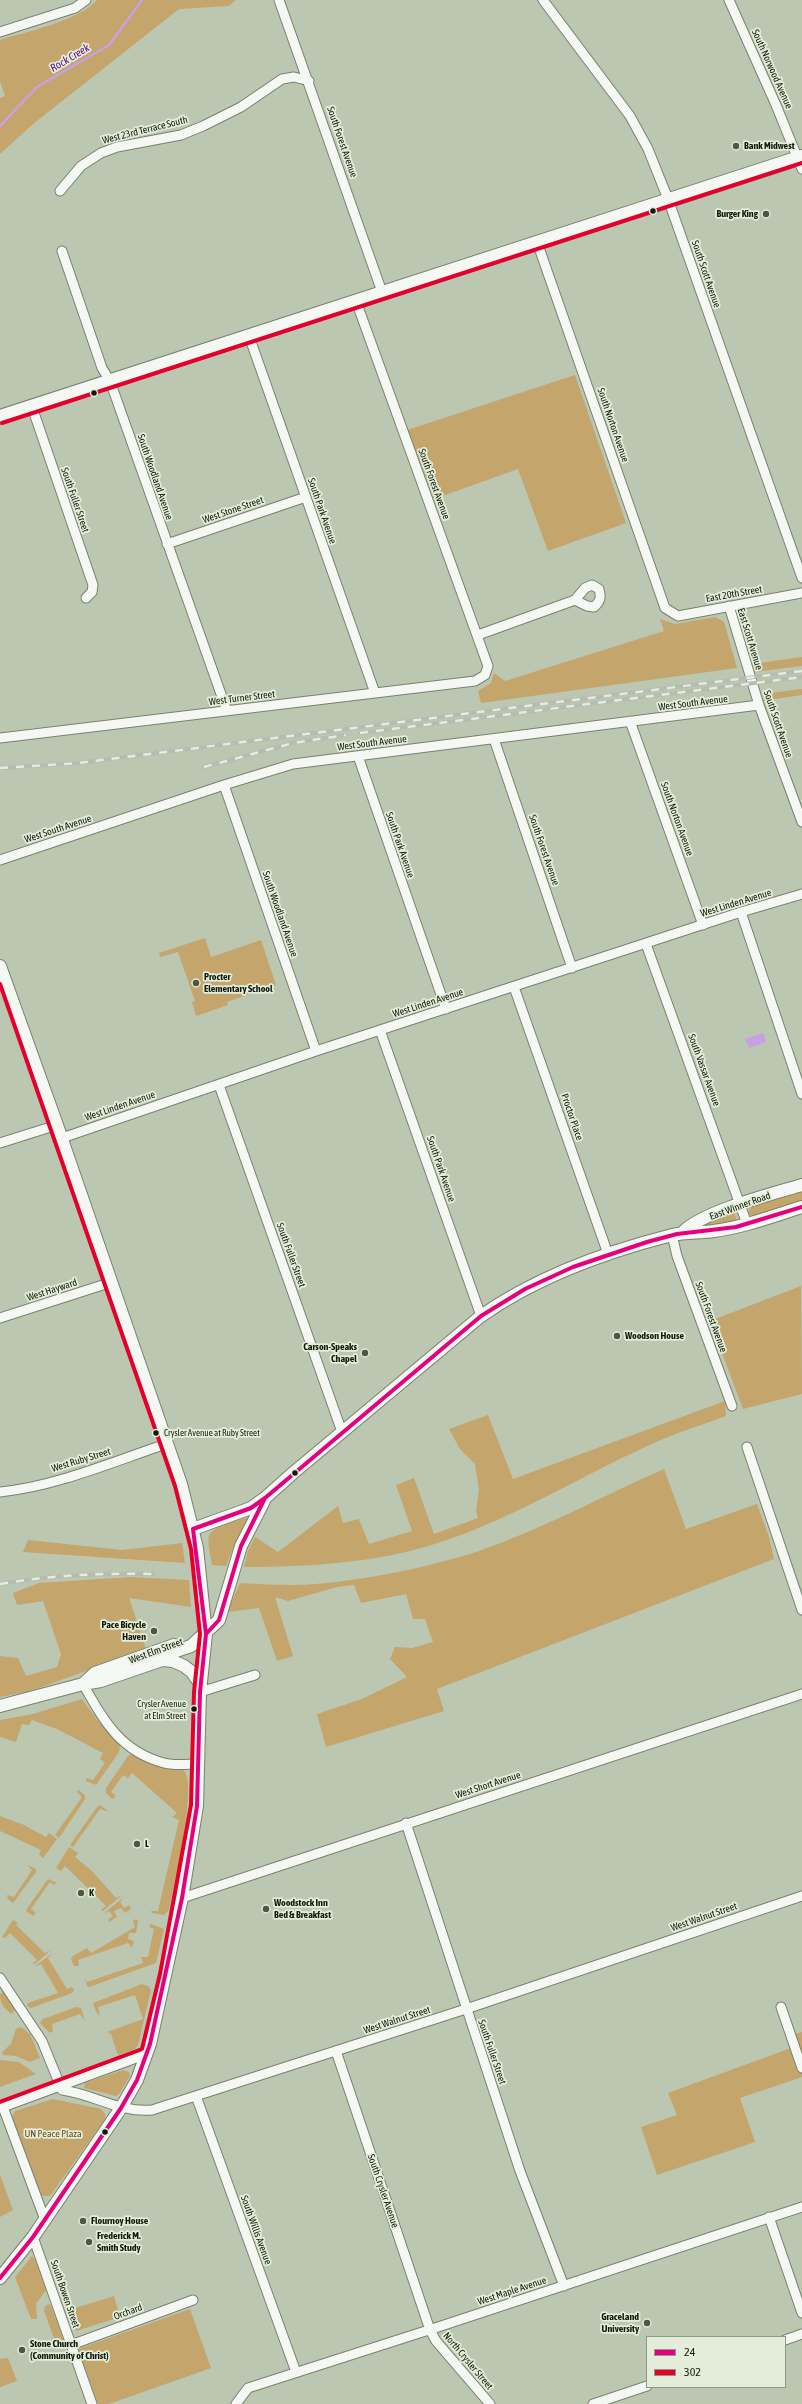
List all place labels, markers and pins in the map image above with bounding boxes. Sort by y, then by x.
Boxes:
place label: Bank Midwest [744,140,795,152]
marker: Bank Midwest [731,141,741,151]
unlabelled marker [648,206,658,216]
place label: Burger King [716,208,758,220]
marker: Burger King [761,209,771,219]
unlabelled marker [89,388,99,398]
place label: Procter Elementary School [204,971,273,994]
marker: Procter Elementary School [191,978,201,988]
place label: Woodson House [625,1330,684,1342]
marker: Woodson House [612,1331,622,1341]
place label: Carson-Speaks Chapel [303,1341,357,1364]
marker: Carson-Speaks Chapel [360,1348,370,1358]
marker: Crysler Avenue at Ruby Street [151,1428,161,1438]
place label: Crysler Avenue at Ruby Street [164,1428,260,1438]
unlabelled marker [290,1468,300,1478]
place label: Pace Bicycle Haven [101,1619,146,1642]
marker: Pace Bicycle Haven [149,1626,159,1636]
place label: Crysler Avenue at Elm Street [137,1699,186,1720]
marker: Crysler Avenue at Elm Street [189,1704,199,1714]
place label: L [145,1838,149,1850]
marker: L [132,1839,142,1849]
place label: K [89,1887,94,1899]
marker: K [76,1888,86,1898]
place label: Woodstock Inn Bed & Breakfast [274,1897,331,1920]
marker: Woodstock Inn Bed & Breakfast [261,1904,271,1914]
unlabelled marker [100,2127,110,2137]
place label: Flournoy House [91,2215,148,2227]
marker: Flournoy House [78,2216,88,2226]
place label: Frederick M. Smith Study [97,2230,141,2254]
marker: Frederick M. Smith Study [84,2237,94,2247]
place label: Graceland University [601,2311,639,2334]
marker: Graceland University [642,2318,652,2328]
place label: Stone Church (Community of Christ) [30,2338,109,2362]
marker: Stone Church (Community of Christ) [17,2345,27,2355]

